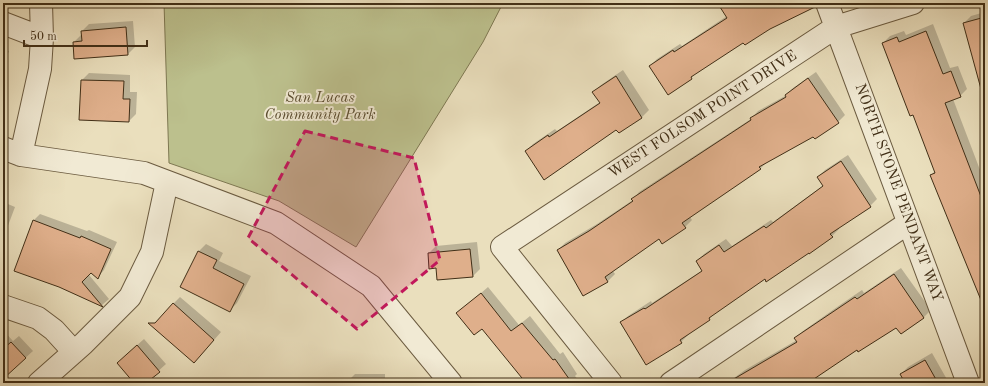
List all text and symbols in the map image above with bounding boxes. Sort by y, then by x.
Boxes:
scale bar [24,22,147,48]
text: 50 m [30,30,57,43]
street label: WEST FOLSOM POINT DRIVE [606,48,800,182]
street label: NORTH STONE PENDANT WAY [851,82,945,304]
park label: San Lucas Community Park [264,91,376,123]

